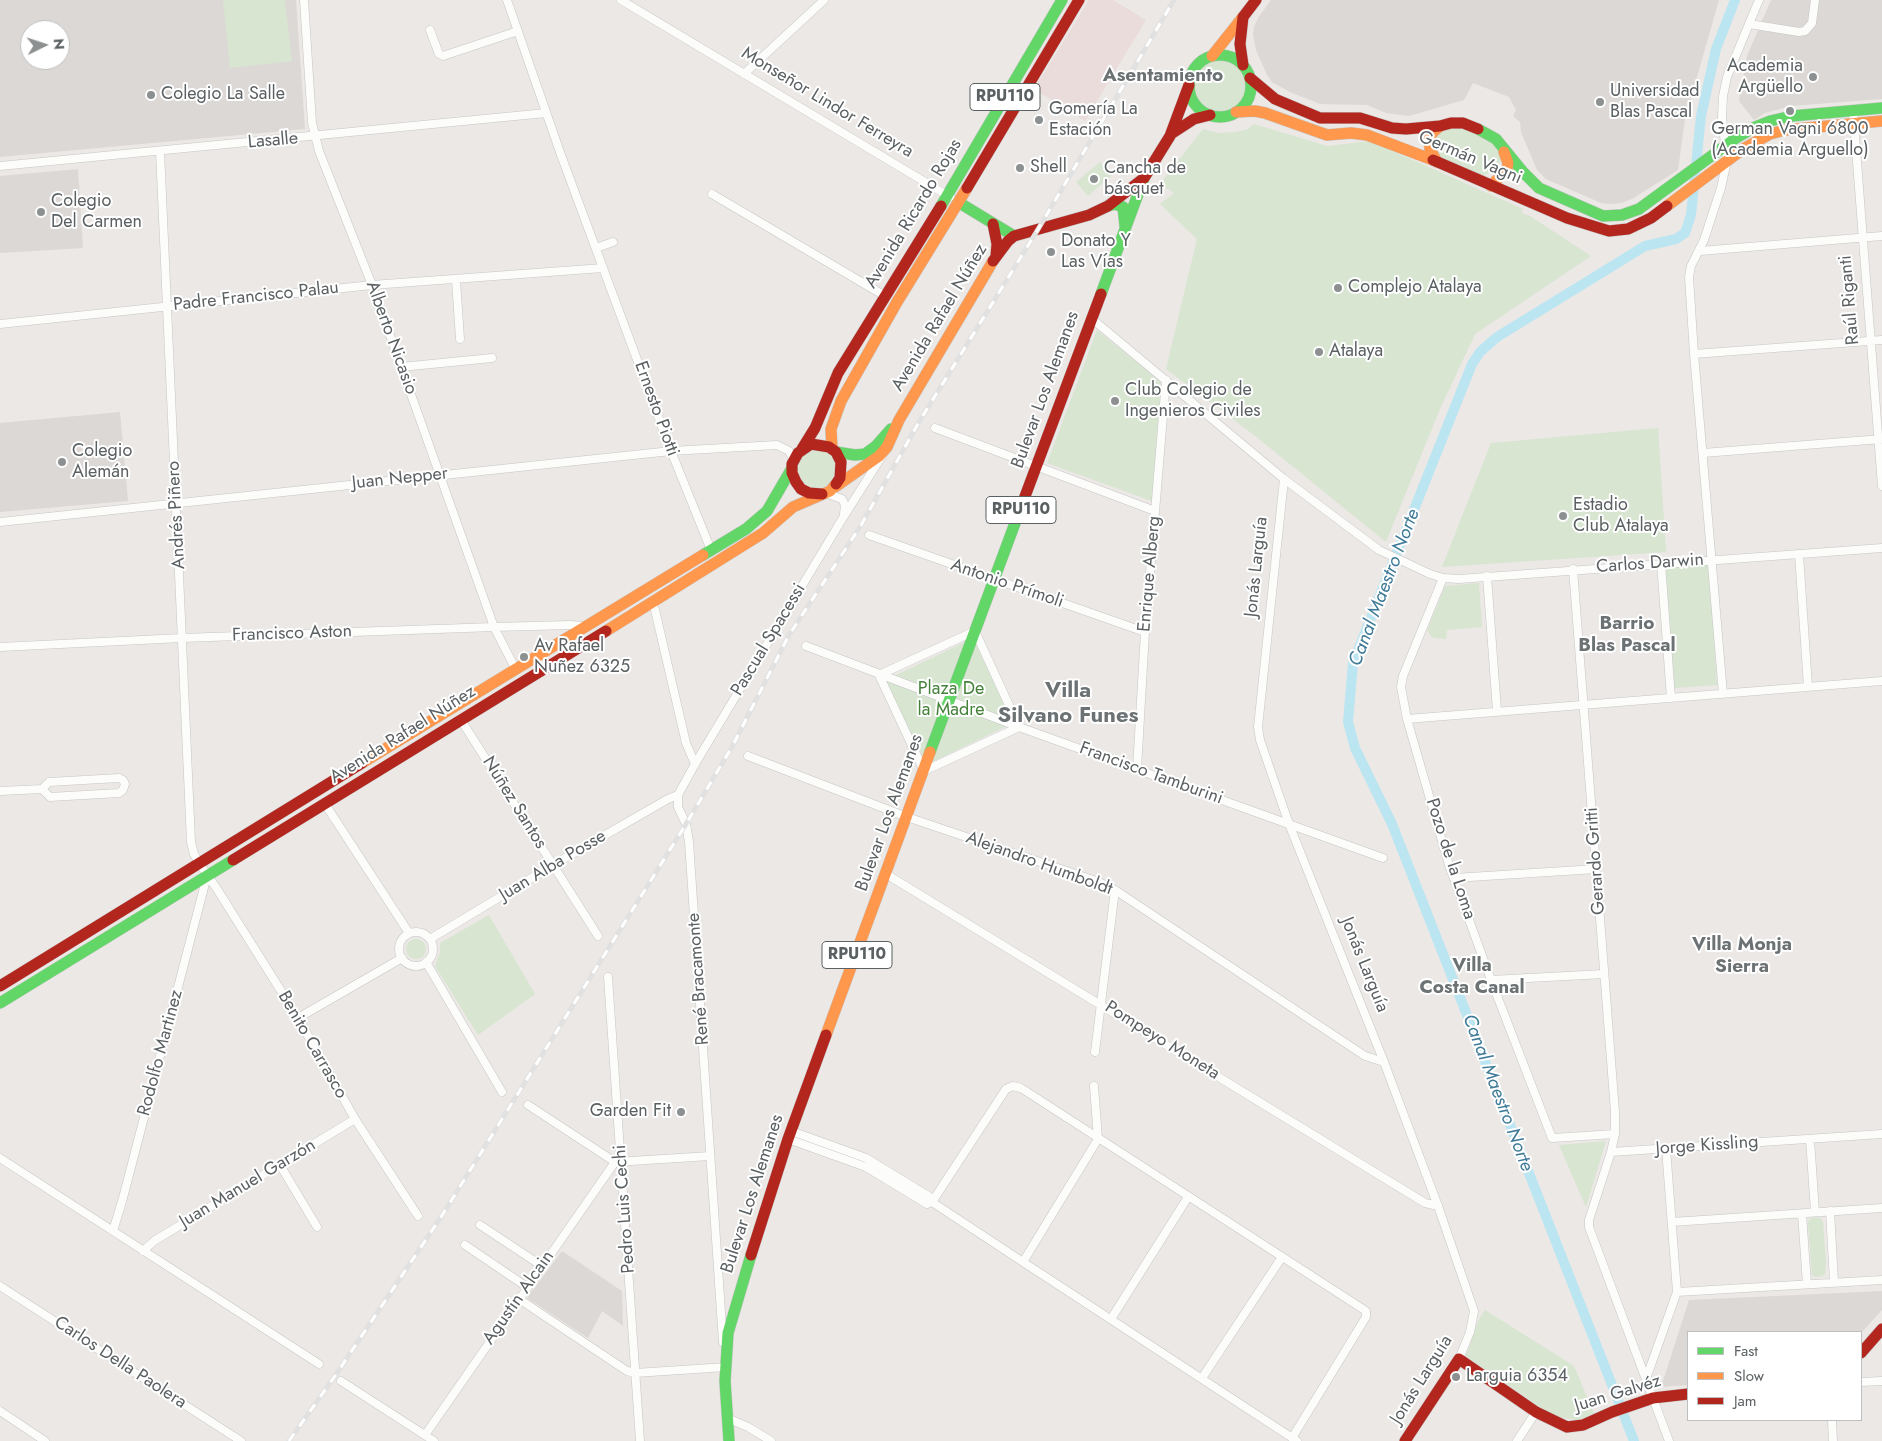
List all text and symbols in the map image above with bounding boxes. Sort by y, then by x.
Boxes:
north arrow [20,20,70,70]
text: N [49,38,69,50]
street label: Monseñor Lindor Ferreyra [737,43,917,163]
place label: Academia Argüello [1727,56,1803,98]
district label: Asentamiento [1103,65,1223,87]
marker: Academia Argüello [1807,71,1819,83]
place label: Universidad Blas Pascal [1610,81,1700,124]
place label: Colegio La Salle [161,84,285,106]
road number: RPU110 [970,84,1040,110]
marker: Colegio La Salle [145,89,157,101]
marker: Universidad Blas Pascal [1594,96,1606,108]
place label: Gomería La Estación [1049,99,1138,142]
marker: German Vagni 6800 (Academia Arguello) [1784,105,1796,117]
marker: Gomería La Estación [1033,114,1045,126]
place label: German Vagni 6800 (Academia Arguello) [1711,119,1869,162]
street label: Germán Vagni [1415,127,1525,189]
street label: Lasalle [247,128,299,154]
street label: Avenida Ricardo Rojas [861,135,967,293]
place label: Shell [1030,157,1067,179]
place label: Cancha de básquet [1104,158,1186,200]
marker: Shell [1014,162,1026,174]
marker: Cancha de básquet [1088,173,1100,185]
place label: Colegio Del Carmen [51,191,142,233]
marker: Colegio Del Carmen [35,206,47,218]
place label: Donato Y Las Vías [1061,231,1131,274]
street label: Avenida Rafael Núñez [888,241,992,395]
marker: Donato Y Las Vías [1045,246,1057,258]
street label: Raúl Riganti [1835,254,1865,346]
place label: Complejo Atalaya [1348,277,1482,299]
street label: Padre Francisco Palau [172,278,340,316]
street label: Alberto Nicasio [361,278,421,398]
marker: Complejo Atalaya [1332,282,1344,294]
street label: Bulevar Los Alemanes [1008,309,1084,471]
place label: Atalaya [1329,341,1383,363]
marker: Atalaya [1313,346,1325,358]
street label: Ernesto Piotti [629,359,683,459]
place label: Club Colegio de Ingenieros Civiles [1125,380,1260,422]
marker: Club Colegio de Ingenieros Civiles [1109,395,1121,407]
place label: Colegio Alemán [72,441,132,484]
marker: Colegio Alemán [56,456,68,468]
street label: Andrés Piñero [163,460,191,570]
street label: Juan Nepper [351,463,449,495]
place label: Estadio Club Atalaya [1573,495,1669,538]
road number: RPU110 [986,496,1056,524]
water label: Canal Maestro Norte [1345,506,1425,670]
marker: Estadio Club Atalaya [1557,510,1569,522]
street label: Enrique Alberg [1134,515,1166,633]
street label: Jonás Larguía [1241,516,1273,618]
street label: Carlos Darwin [1595,549,1705,579]
street label: Antonio Prímoli [948,555,1066,613]
street label: Pascual Spacessi [727,580,811,700]
district label: Barrio Blas Pascal [1578,613,1676,657]
street label: Francisco Aston [232,621,352,647]
place label: Av Rafael Nuñez 6325 [534,636,630,679]
marker: Av Rafael Nuñez 6325 [518,651,530,663]
park label: Plaza De la Madre [918,679,984,722]
district label: Villa Silvano Funes [997,679,1139,730]
street label: Avenida Rafael Núñez [326,681,480,789]
street label: Bulevar Los Alemanes [852,732,928,894]
street label: Francisco Tamburini [1076,738,1226,810]
street label: Núñez Santos [477,753,551,853]
street label: Pozo de la Loma [1420,796,1480,922]
street label: Gerardo Gritti [1581,806,1611,916]
street label: Juan Alba Posse [496,826,610,906]
street label: Alejandro Humboldt [963,827,1115,901]
street label: René Bracamonte [684,912,714,1046]
street label: Jonás Larguía [1335,914,1393,1016]
district label: Villa Monja Sierra [1692,934,1792,978]
road number: RPU110 [822,942,892,968]
district label: Villa Costa Canal [1419,955,1525,999]
street label: Benito Carrasco [272,987,352,1103]
street label: Rodolfo Martinez [134,988,188,1118]
street label: Pompeyo Moneta [1101,997,1223,1085]
water label: Canal Maestro Norte [1457,1011,1537,1175]
place label: Garden Fit [590,1101,671,1123]
marker: Garden Fit [675,1106,687,1118]
street label: Bulevar Los Alemanes [717,1112,789,1276]
street label: Jorge Kissling [1655,1132,1759,1160]
street label: Juan Manuel Garzón [176,1135,320,1233]
street label: Pedro Luis Cechi [610,1144,640,1274]
street label: Agustín Alcain [479,1247,559,1349]
street label: Carlos Della Paolera [50,1312,190,1414]
legend [1687,1331,1862,1421]
street label: Jonás Larguía [1386,1332,1458,1428]
text: Fast [1734,1340,1758,1362]
text: Slow [1734,1365,1764,1387]
place label: Larguia 6354 [1466,1366,1568,1388]
marker: Larguia 6354 [1450,1371,1462,1383]
street label: Juan Galvéz [1572,1371,1664,1417]
text: Jam [1734,1390,1757,1412]

